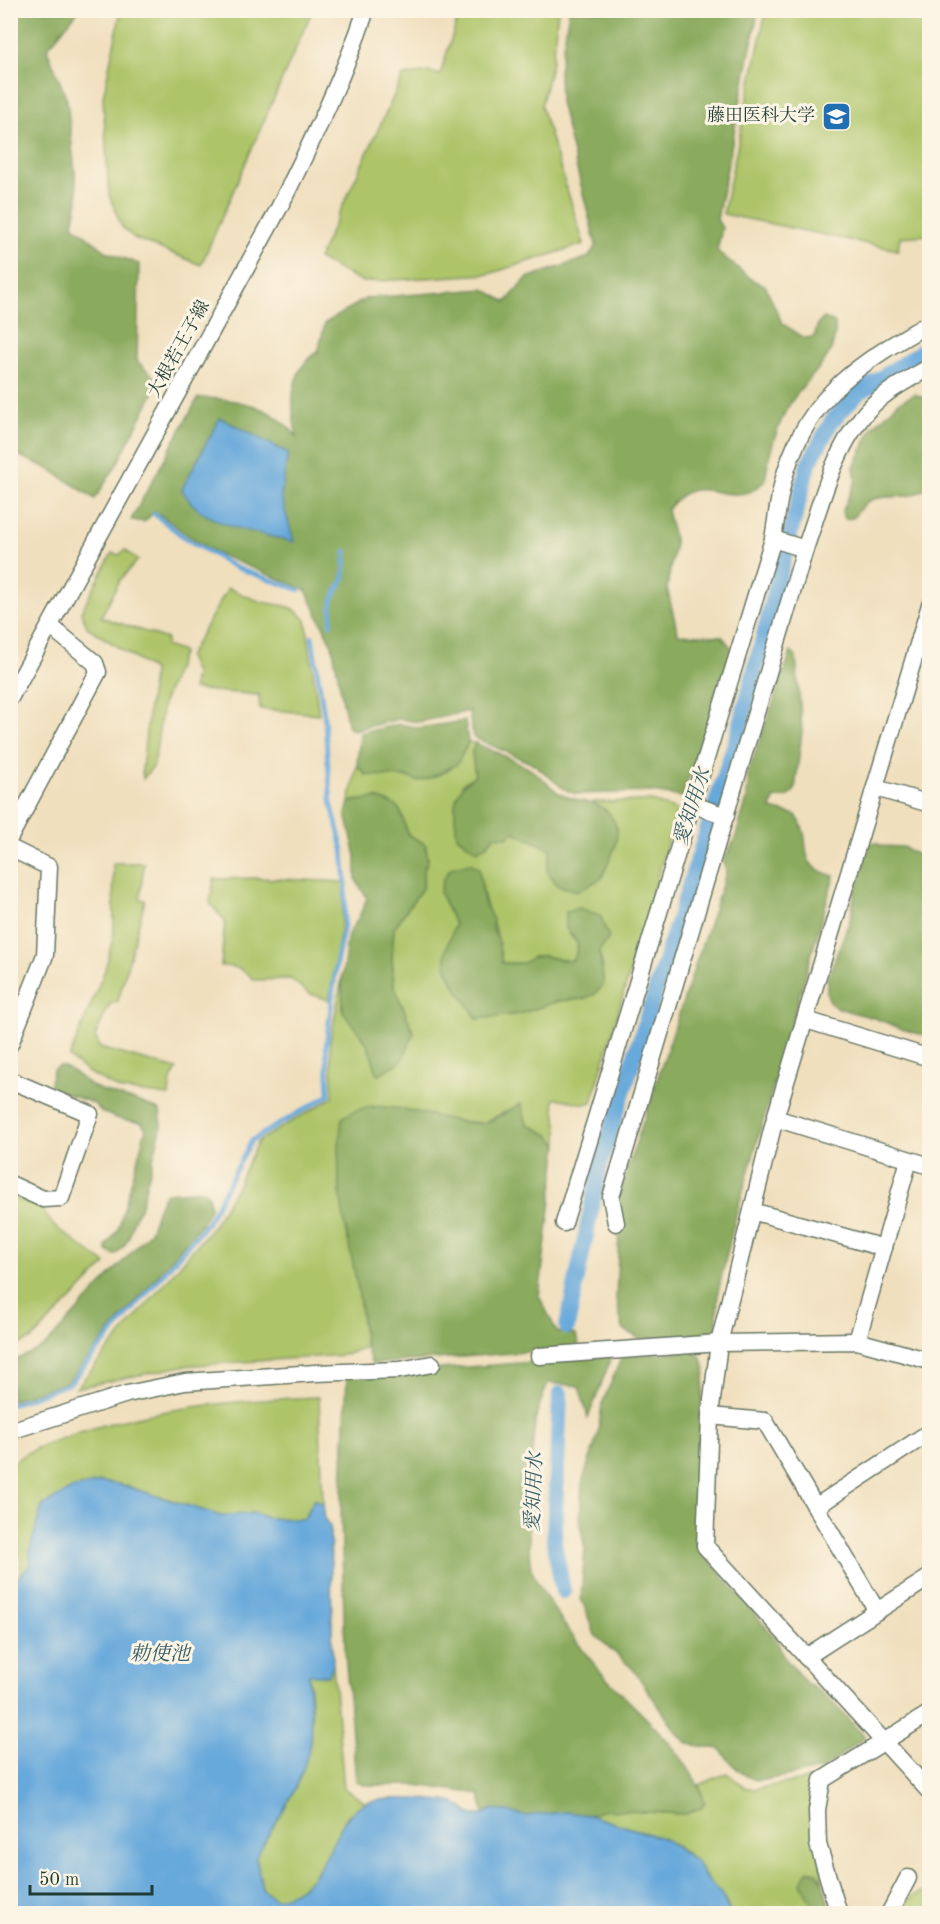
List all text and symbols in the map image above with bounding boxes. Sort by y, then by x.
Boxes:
school or university icon: 藤田医科大学 [820,100,852,132]
place label: 藤田医科大学 [707,105,815,125]
street label: 大根若王子線 [143,296,213,401]
water label: 愛知用水 [669,763,715,848]
water label: 愛知用水 [522,1450,546,1532]
water label: 勅使池 [130,1643,192,1665]
scale bar [30,1858,152,1896]
text: 50 m [39,1871,79,1889]

